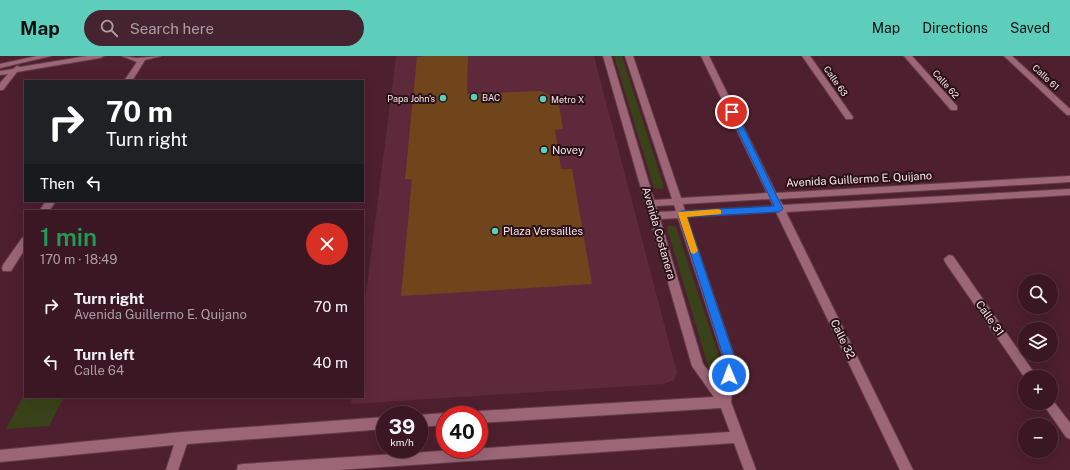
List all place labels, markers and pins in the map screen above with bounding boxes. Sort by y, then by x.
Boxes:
marker: BAC [469,92,479,102]
place label: BAC [482,92,500,103]
place label: Papa John's [387,93,435,104]
marker: Papa John's [438,93,448,103]
marker: Metro X [538,94,548,104]
place label: Metro X [551,94,584,105]
pin [715,95,749,129]
place label: Novey [552,144,584,156]
marker: Novey [539,145,549,155]
place label: Plaza Versailles [503,225,583,237]
marker: Plaza Versailles [490,226,500,236]

